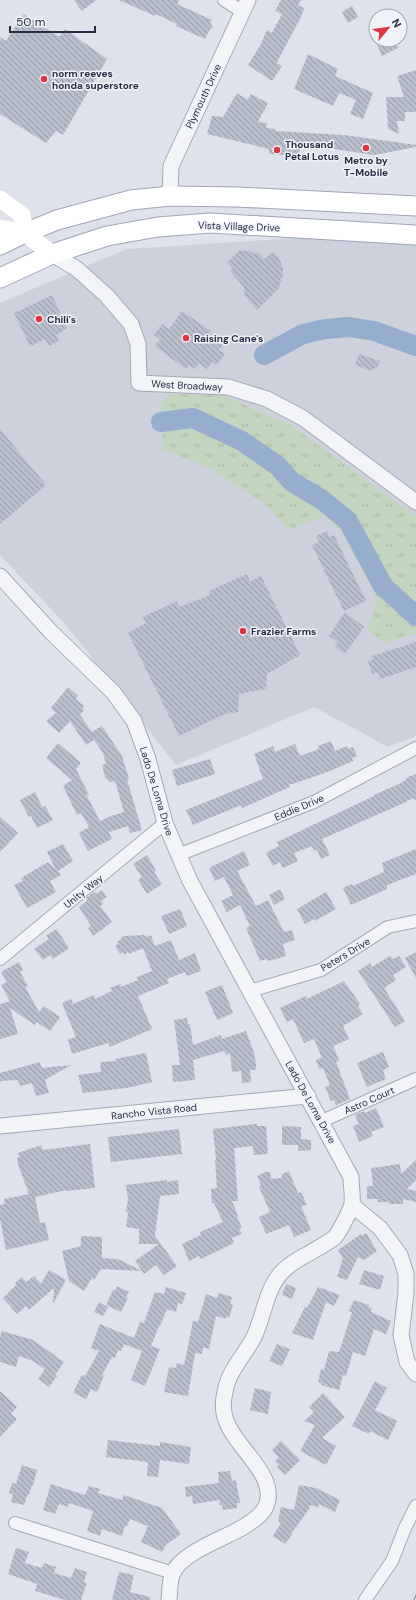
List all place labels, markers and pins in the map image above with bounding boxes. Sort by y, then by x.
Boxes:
place label: norm reeves honda superstore [52,67,139,92]
marker: norm reeves honda superstore [39,74,49,84]
place label: Thousand Petal Lotus [285,138,339,163]
marker: Metro by T-Mobile [361,143,371,153]
marker: Thousand Petal Lotus [272,145,282,155]
place label: Metro by T-Mobile [344,154,388,179]
place label: Chili's [47,313,76,326]
marker: Chili's [34,314,44,324]
place label: Raising Cane's [194,332,263,345]
marker: Raising Cane's [181,333,191,343]
place label: Frazier Farms [251,625,316,638]
marker: Frazier Farms [238,626,248,636]

